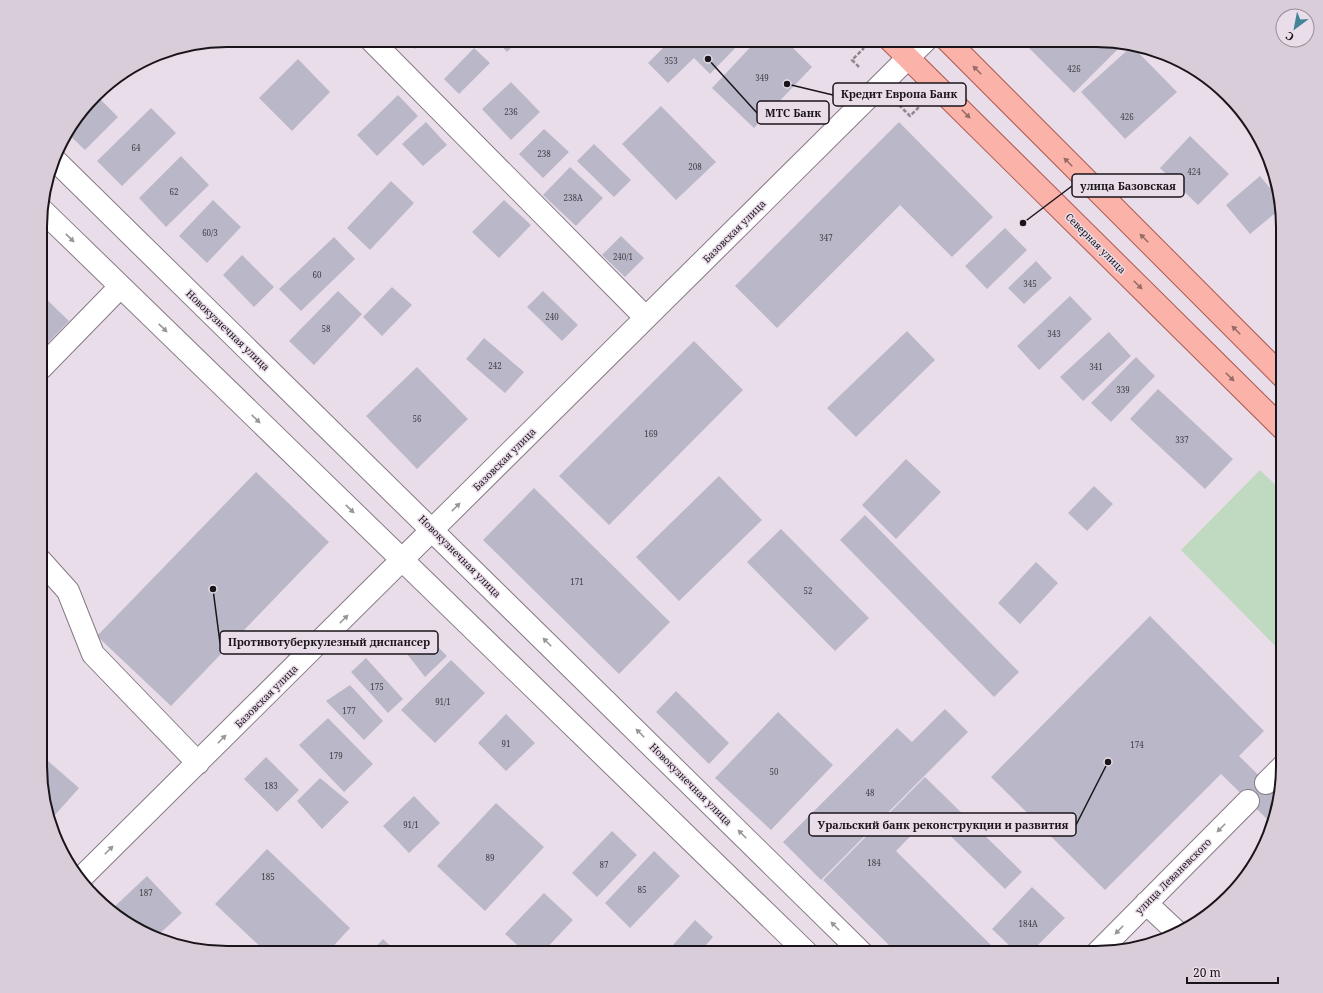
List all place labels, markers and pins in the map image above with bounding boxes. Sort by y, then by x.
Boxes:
callout: Кредит Европа Банк [833,83,966,106]
callout: МТС Банк [757,101,829,124]
callout: улица Базовская [1072,174,1184,197]
callout: Противотуберкулезный диспансер [220,631,438,654]
callout: Уральский банк реконструкции и развития [809,813,1076,836]

